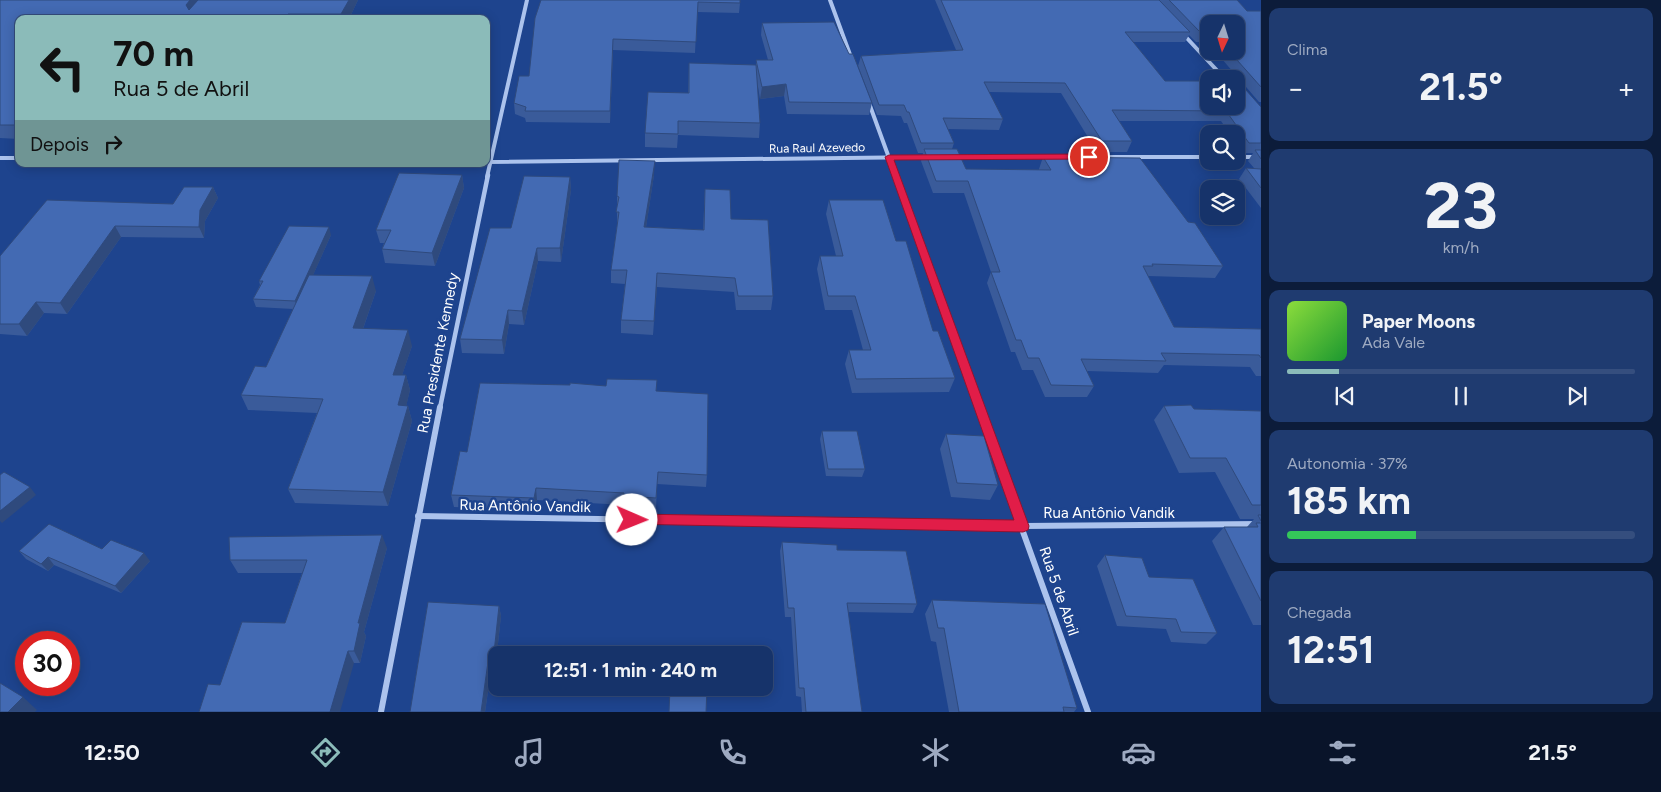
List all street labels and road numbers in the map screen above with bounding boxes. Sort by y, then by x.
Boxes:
street label: Rua Raul Azevedo [769,140,865,156]
street label: Rua Presidente Kennedy [414,271,462,435]
street label: Rua Antônio Vandik [459,496,592,516]
street label: Rua Antônio Vandik [1043,504,1176,522]
street label: Rua 5 de Abril [1035,544,1083,638]

